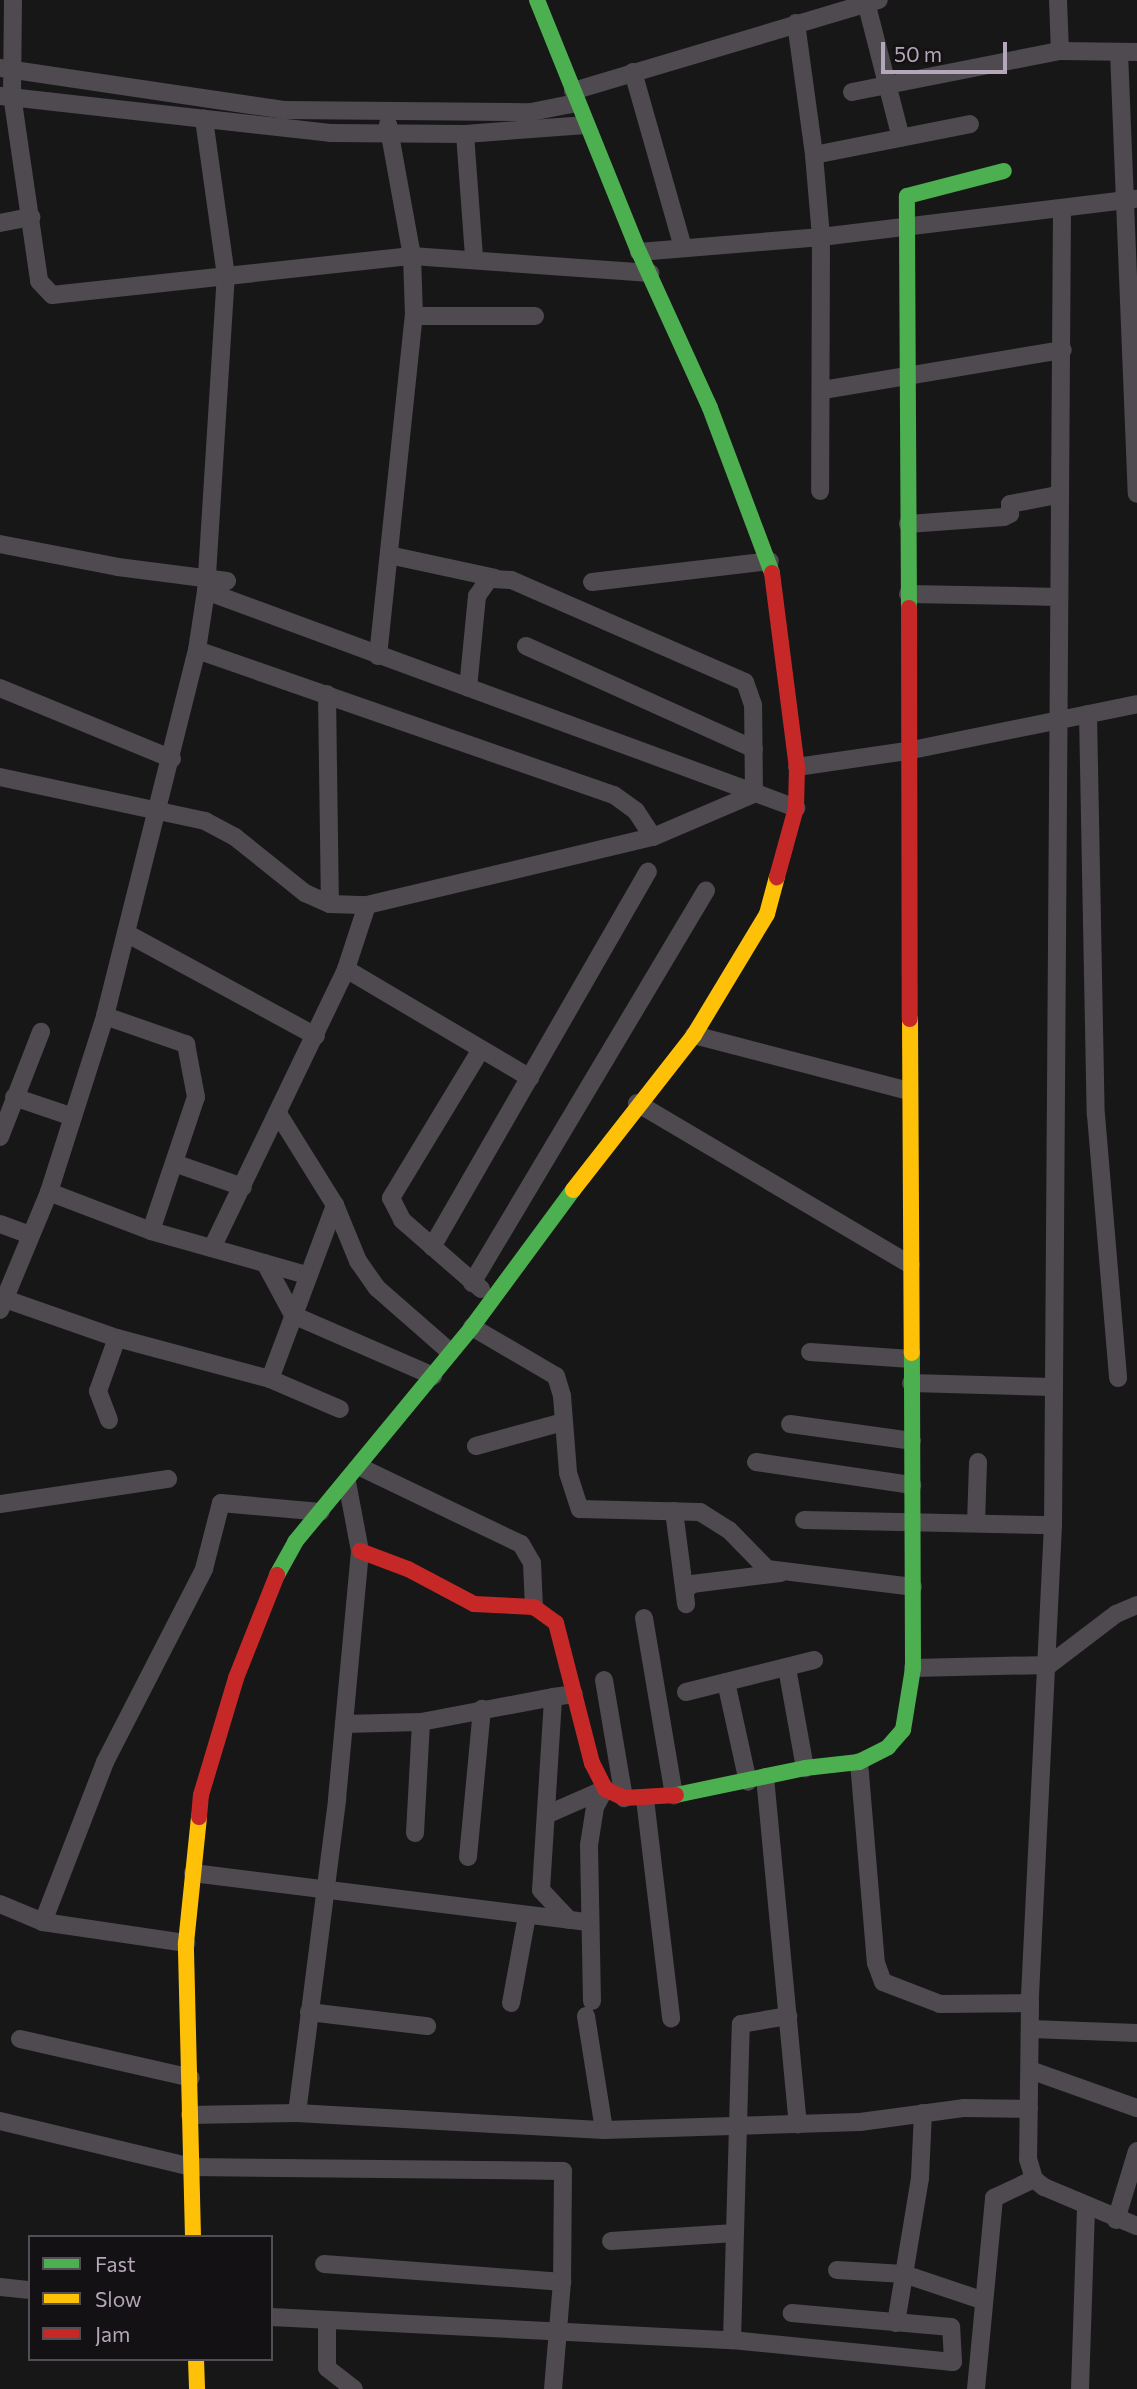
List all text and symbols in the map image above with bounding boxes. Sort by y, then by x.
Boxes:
scale bar [885,28,1011,72]
text: 50 m [894,41,942,66]
legend [28,2235,273,2361]
text: Fast [95,2251,136,2276]
text: Slow [95,2286,142,2311]
text: Jam [95,2321,130,2346]

